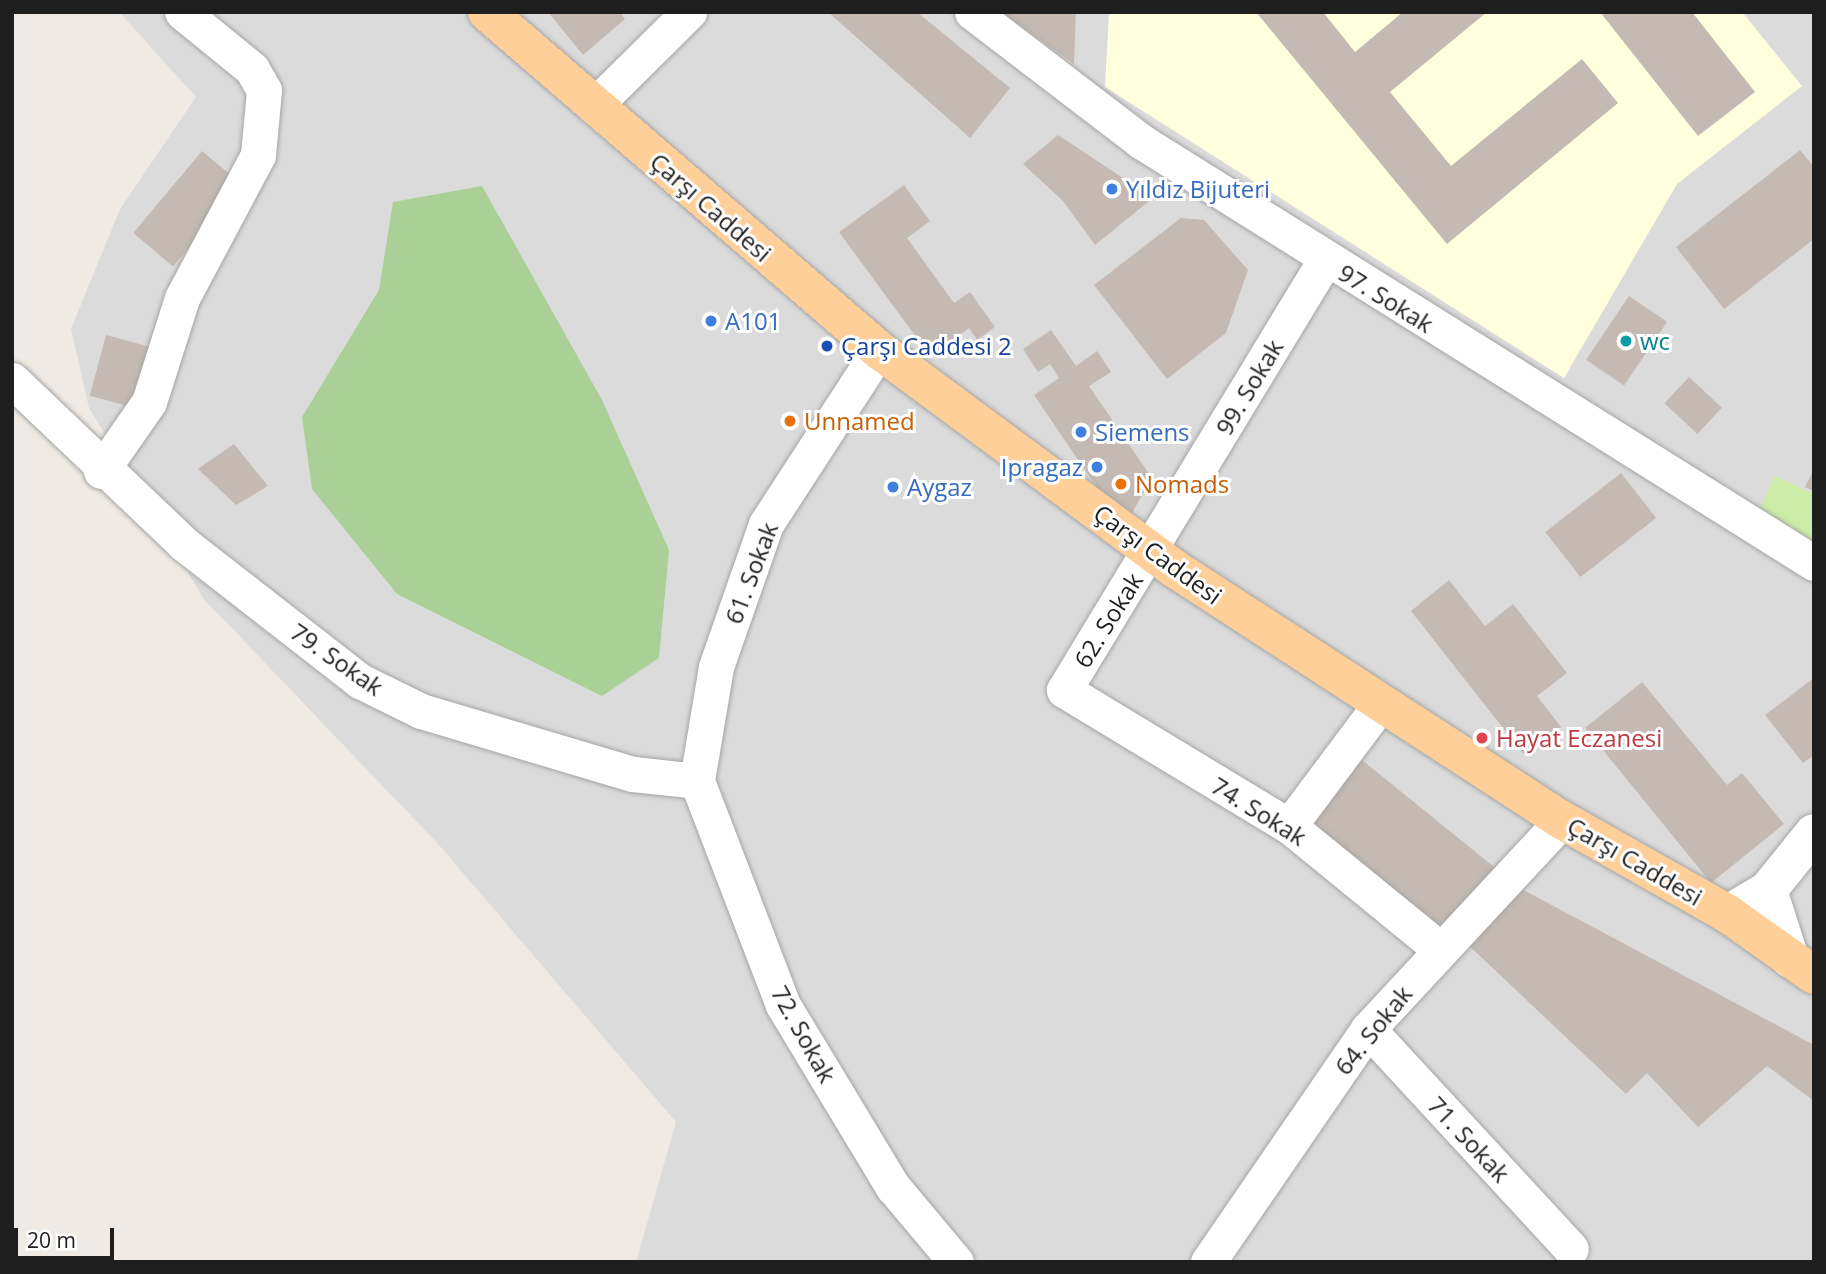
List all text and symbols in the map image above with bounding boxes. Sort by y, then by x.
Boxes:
street label: Çarşı Caddesi [645,147,777,267]
place label: Yıldız Bijuteri [1126,175,1270,203]
marker: Yıldız Bijuteri [1104,181,1120,197]
street label: 97. Sokak [1333,258,1439,338]
place label: A101 [725,307,781,335]
marker: A101 [703,313,719,329]
place label: wc [1640,327,1670,355]
place label: Çarşı Caddesi 2 [841,332,1012,360]
marker: wc [1618,333,1634,349]
street label: 99. Sokak [1209,334,1289,440]
marker: Çarşı Caddesi 2 [819,338,835,354]
place label: Unnamed [804,407,915,435]
marker: Unnamed [782,413,798,429]
place label: Siemens [1095,418,1190,446]
marker: Siemens [1073,424,1089,440]
place label: Ipragaz [1001,453,1083,481]
marker: Ipragaz [1089,459,1105,475]
place label: Nomads [1135,470,1229,498]
place label: Aygaz [907,473,972,501]
marker: Nomads [1113,476,1129,492]
marker: Aygaz [885,479,901,495]
street label: Çarşı Caddesi [1089,498,1227,610]
street label: 61. Sokak [719,518,783,628]
street label: 62. Sokak [1068,567,1148,673]
street label: 79. Sokak [285,617,389,701]
place label: Hayat Eczanesi [1496,724,1662,752]
marker: Hayat Eczanesi [1474,730,1490,746]
street label: 74. Sokak [1206,771,1312,851]
street label: Çarşı Caddesi [1563,811,1707,911]
street label: 64. Sokak [1328,980,1418,1080]
street label: 72. Sokak [766,981,842,1087]
street label: 71. Sokak [1422,1090,1516,1188]
scale bar [18,1214,117,1258]
text: 20 m [27,1226,76,1254]

